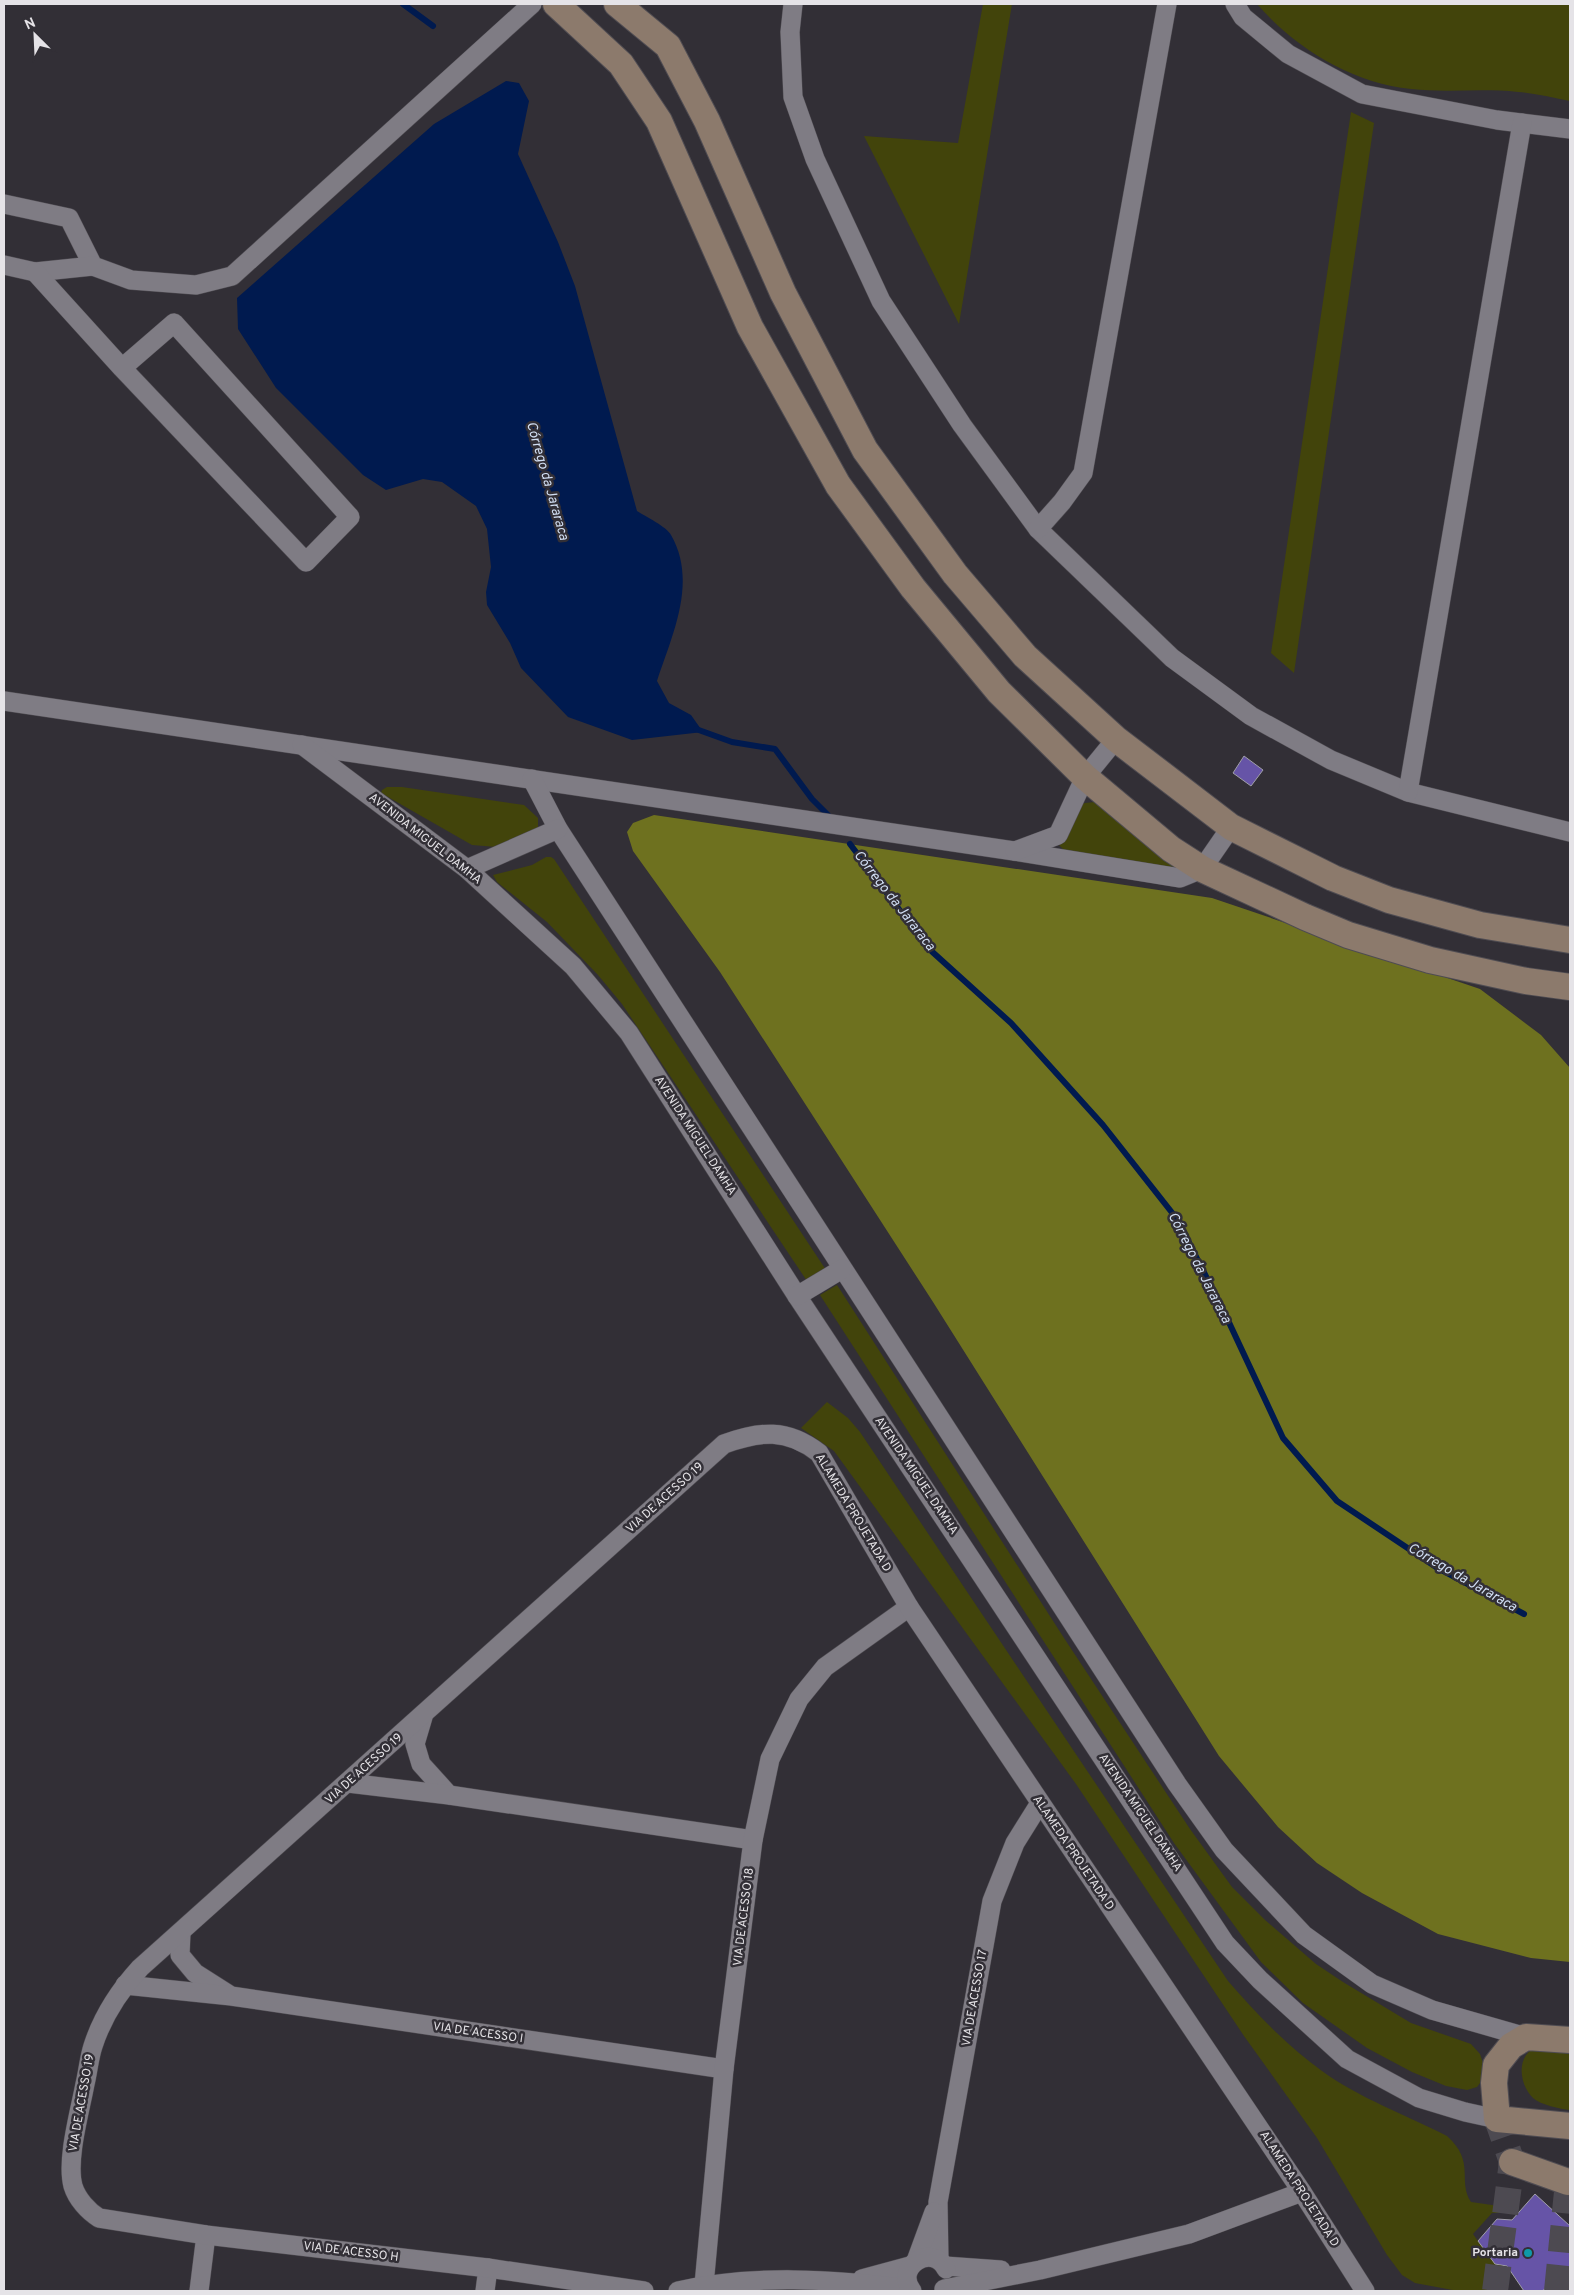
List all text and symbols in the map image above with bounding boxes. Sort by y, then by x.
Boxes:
north arrow [10,10,60,60]
text: N [22,15,38,34]
water label: Córrego da Jararaca [522,420,572,543]
street label: AVENIDA MIGUEL DAMHA [365,790,485,888]
water label: Córrego da Jararaca [850,847,939,955]
street label: AVENIDA MIGUEL DAMHA [650,1073,740,1199]
water label: Córrego da Jararaca [1164,1209,1235,1327]
street label: AVENIDA MIGUEL DAMHA [870,1414,962,1538]
street label: ALAMEDA PROJETADA D [811,1451,895,1575]
street label: VIA DE ACESSO 19 [623,1459,707,1537]
water label: Córrego da Jararaca [1405,1540,1520,1616]
street label: VIA DE ACESSO 19 [322,1730,406,1808]
street label: AVENIDA MIGUEL DAMHA [1094,1751,1186,1875]
street label: ALAMEDA PROJETADA D [1029,1793,1117,1913]
street label: VIA DE ACESSO 18 [730,1867,758,1967]
street label: VIA DE ACESSO 17 [959,1948,991,2048]
street label: VIA DE ACESSO I [432,2019,524,2047]
street label: VIA DE ACESSO 19 [66,2053,98,2153]
street label: ALAMEDA PROJETADA D [1255,2128,1343,2250]
street label: VIA DE ACESSO H [302,2238,400,2266]
place label: Portaria [1472,2245,1518,2261]
marker: Portaria [1522,2247,1534,2259]

